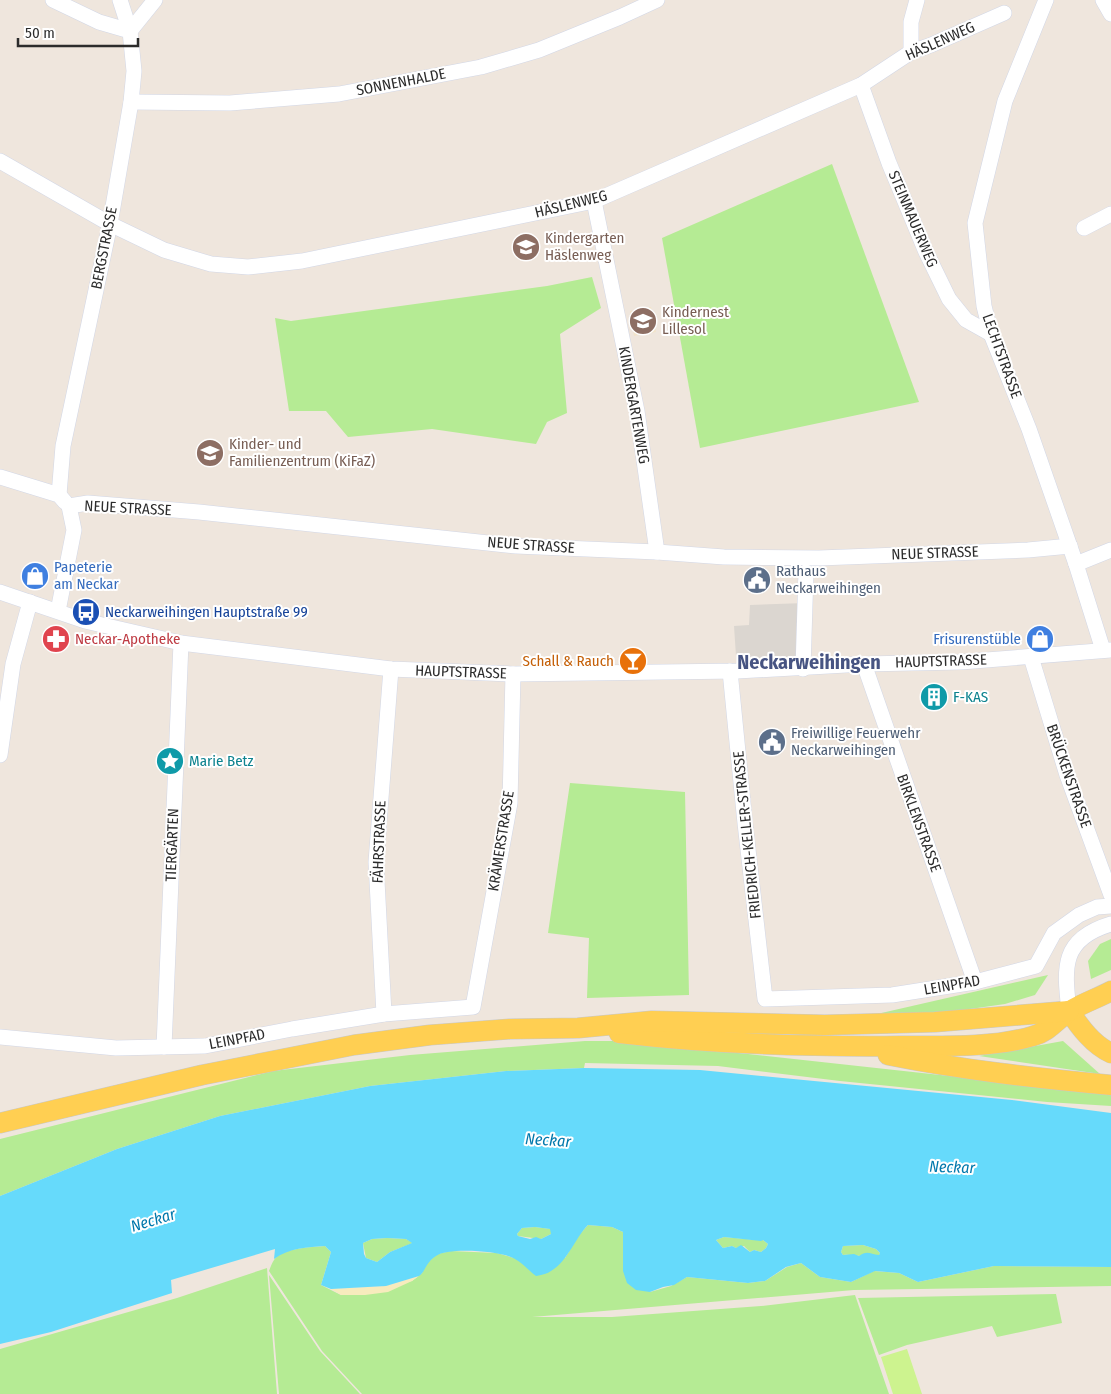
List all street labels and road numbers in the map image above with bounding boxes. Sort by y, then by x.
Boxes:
street label: HÄSLENWEG [903,18,977,64]
street label: SONNENHALDE [355,65,447,99]
street label: STEINMAUERWEG [885,168,941,270]
street label: HÄSLENWEG [533,186,609,222]
street label: BERGSTRASSE [87,205,121,291]
street label: LECHTSTRASSE [978,311,1026,401]
street label: KINDERGARTENWEG [615,345,653,465]
street label: NEUE STRASSE [84,497,172,519]
street label: NEUE STRASSE [487,533,575,557]
street label: NEUE STRASSE [891,542,979,564]
street label: HAUPTSTRASSE [895,650,987,672]
street label: HAUPTSTRASSE [415,661,507,683]
street label: BRÜCKENSTRASSE [1043,722,1095,830]
street label: FRIEDRICH-KELLER-STRASSE [729,750,765,920]
street label: BIRKLENSTRASSE [893,772,945,874]
street label: KRÄMERSTRASSE [484,789,518,893]
street label: FÄHRSTRASSE [369,800,389,884]
street label: TIERGÄRTEN [162,808,182,882]
street label: LEINPFAD [922,971,982,999]
street label: LEINPFAD [207,1025,267,1053]

